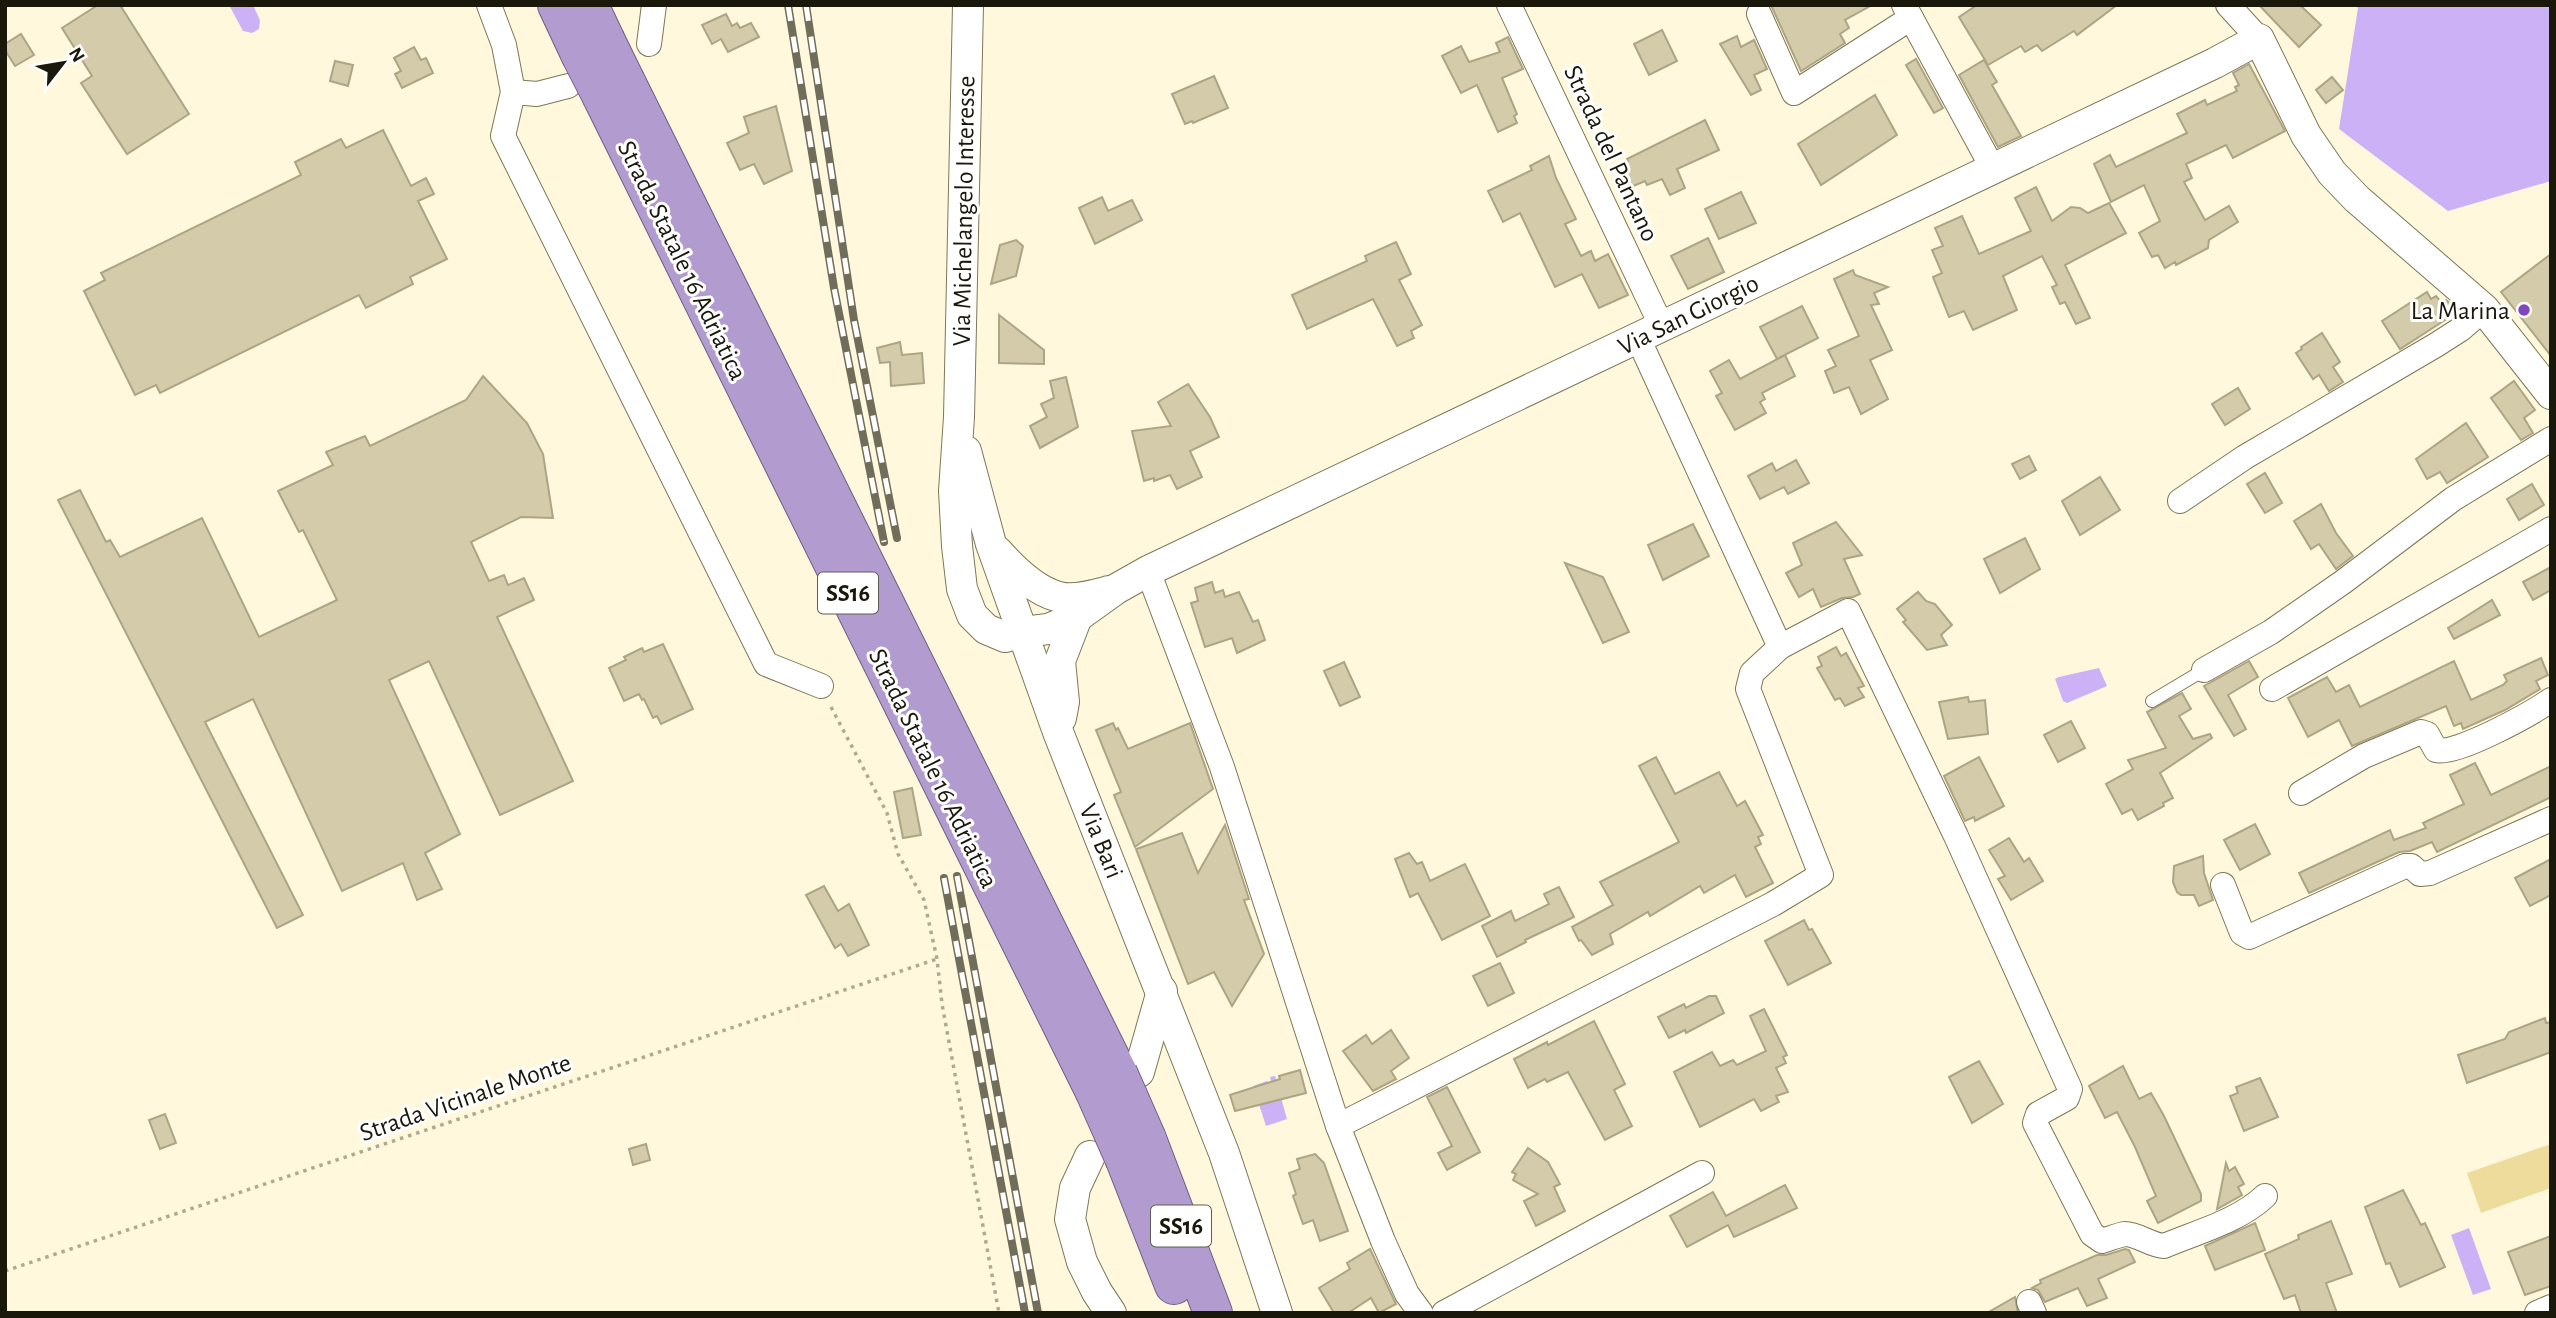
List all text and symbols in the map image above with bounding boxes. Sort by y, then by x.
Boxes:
north arrow [28,28,98,98]
text: N [65,44,88,66]
street label: Strada del Pantano [1559,61,1663,245]
street label: Via Michelangelo Interesse [949,75,979,347]
street label: Strada Statale 16 Adriatica [613,137,751,384]
street label: Via San Giorgio [1614,270,1763,360]
place label: La Marina [2411,298,2510,324]
marker: La Marina [2516,302,2532,318]
road number: SS16 [818,572,878,614]
street label: Strada Statale 16 Adriatica [864,645,1002,892]
street label: Via Bari [1074,800,1128,882]
street label: Strada Vicinale Monte [356,1050,574,1146]
road number: SS16 [1151,1206,1211,1246]

